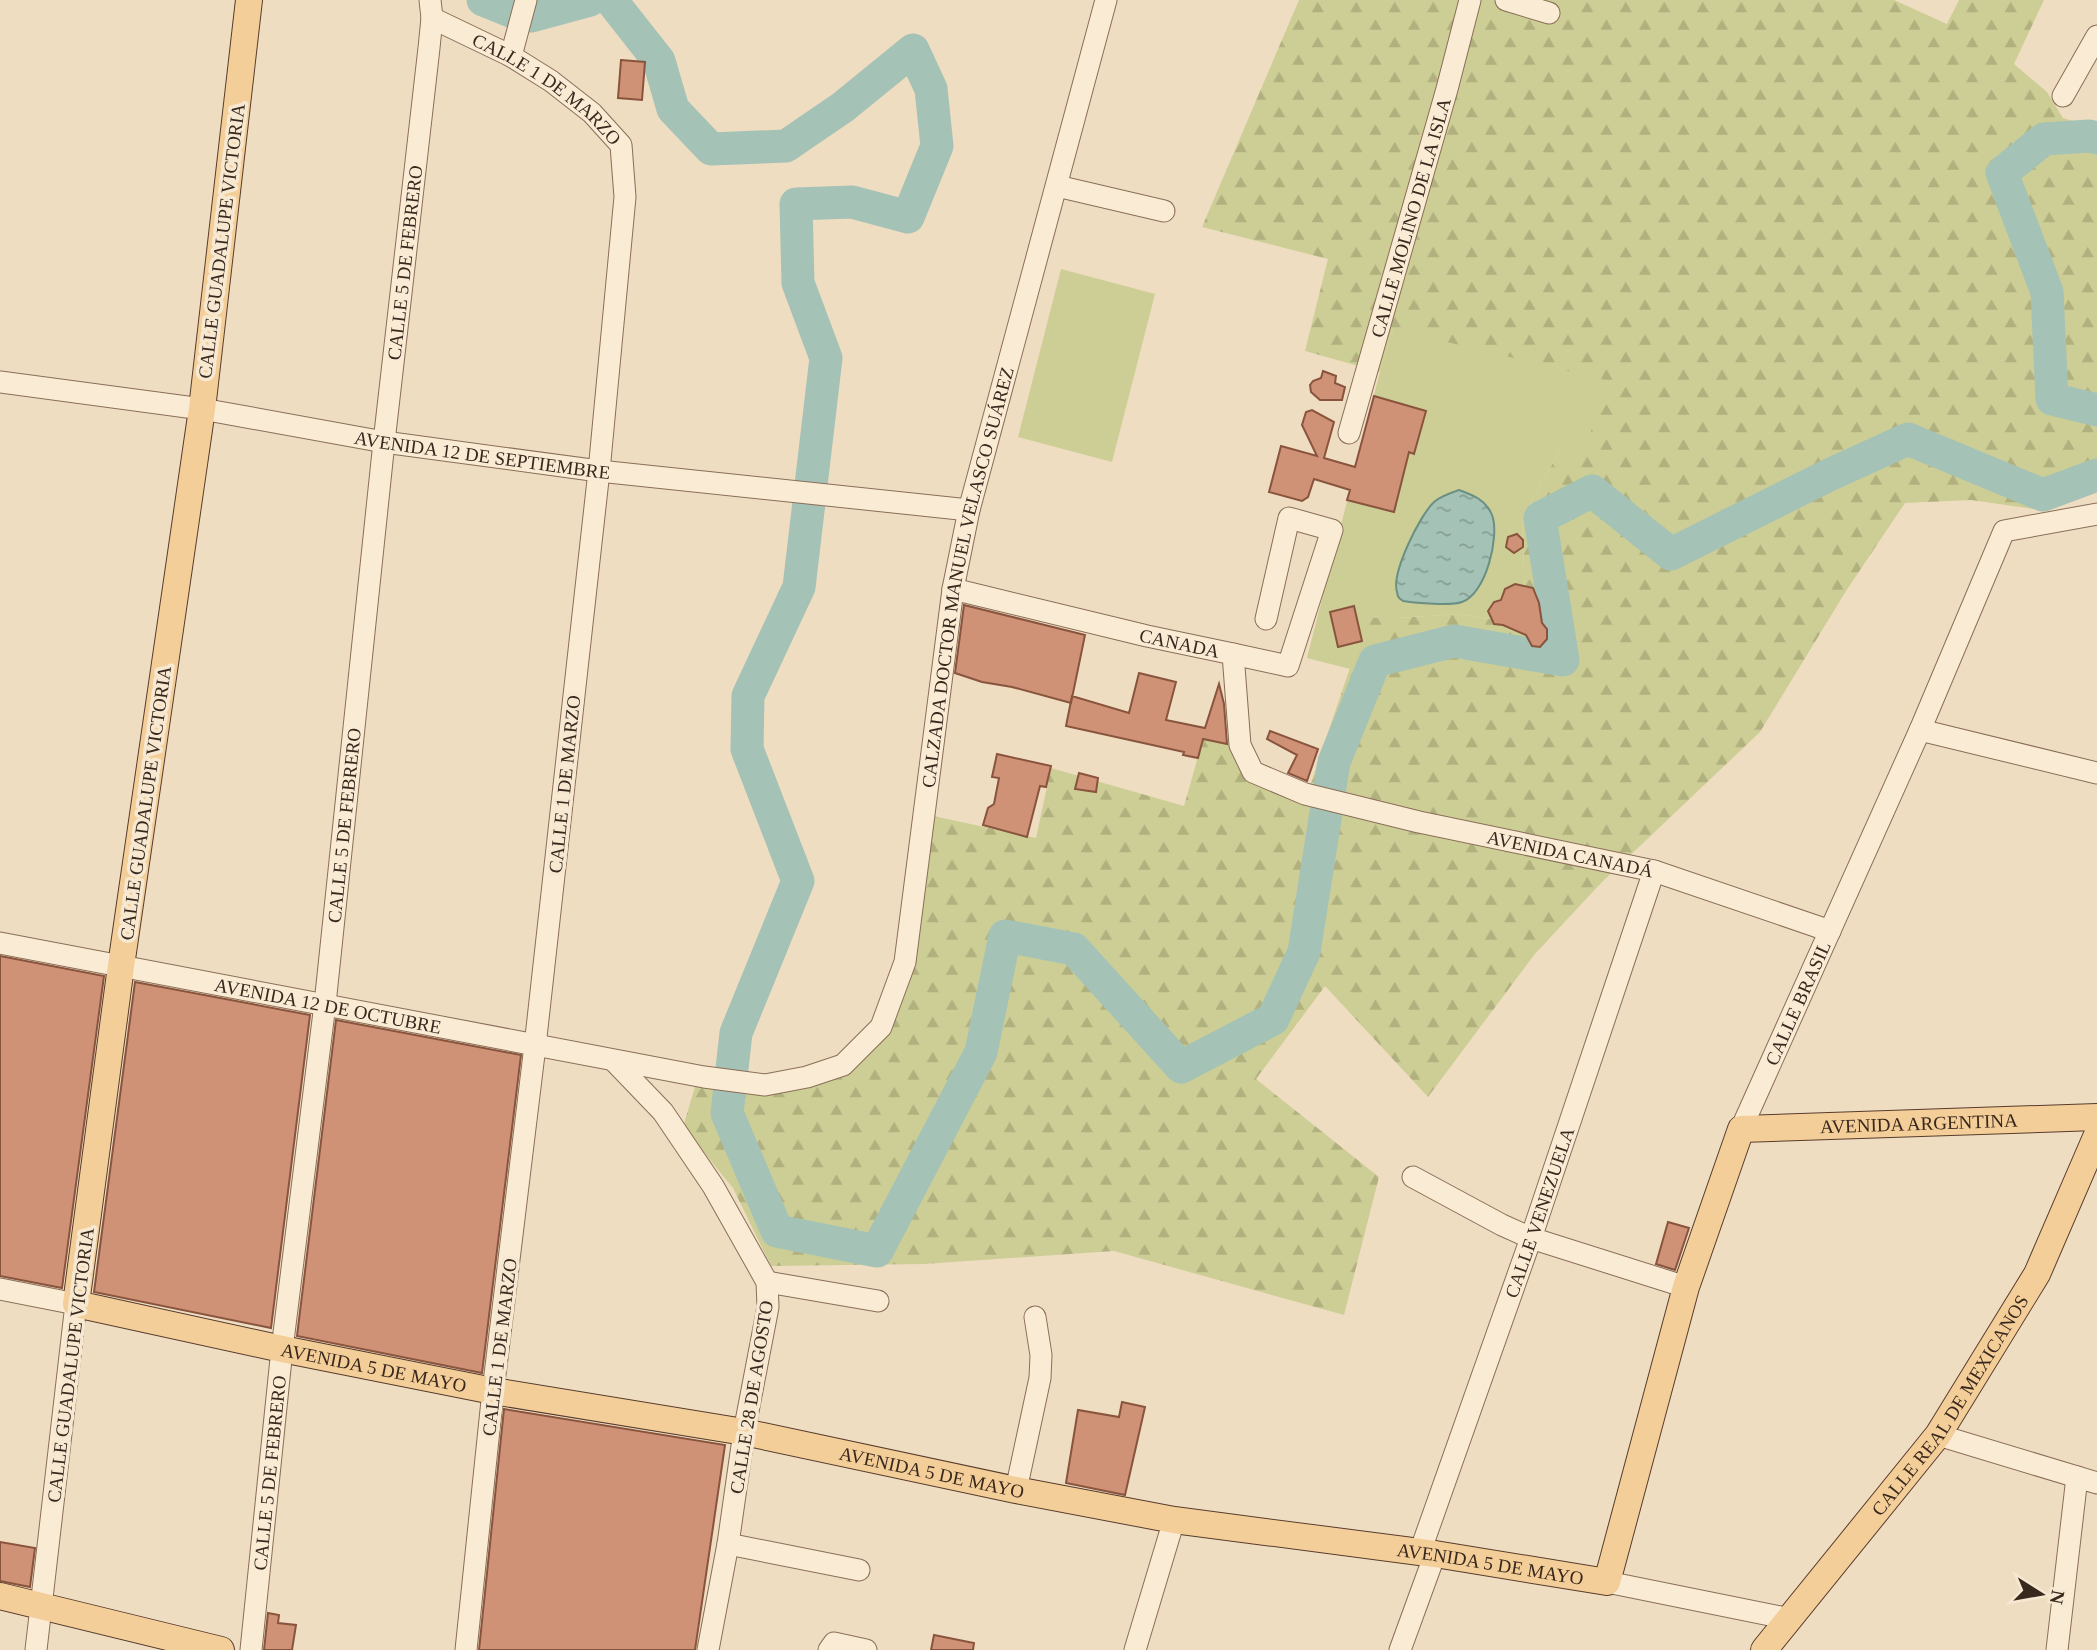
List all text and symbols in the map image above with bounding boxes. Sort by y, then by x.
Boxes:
street label: CALLE 1 DE MARZO [469,29,625,149]
street label: CALLE MOLINO DE LA ISLA [1367,95,1455,340]
street label: CALLE GUADALUPE VICTORIA [194,102,249,380]
street label: CALLE 5 DE FEBRERO [383,164,427,361]
street label: CALZADA DOCTOR MANUEL VELASCO SUÁREZ [918,365,1018,789]
street label: AVENIDA 12 DE SEPTIEMBRE [353,427,611,483]
street label: CANADA [1137,625,1222,662]
street label: CALLE GUADALUPE VICTORIA [116,664,175,942]
street label: CALLE 1 DE MARZO [545,694,584,874]
street label: CALLE 5 DE FEBRERO [324,727,365,924]
street label: AVENIDA CANADÁ [1485,826,1655,882]
street label: CALLE BRASIL [1761,938,1835,1069]
street label: AVENIDA 12 DE OCTUBRE [213,974,443,1038]
street label: AVENIDA ARGENTINA [1820,1110,2018,1137]
street label: CALLE VENEZUELA [1501,1124,1578,1300]
street label: CALLE GUADALUPE VICTORIA [43,1226,98,1504]
street label: CALLE 1 DE MARZO [478,1257,521,1437]
street label: CALLE REAL DE MEXICANOS [1867,1291,2033,1520]
street label: CALLE 28 DE AGOSTO [726,1299,777,1495]
street label: AVENIDA 5 DE MAYO [279,1339,468,1396]
street label: CALLE 5 DE FEBRERO [249,1374,290,1572]
street label: AVENIDA 5 DE MAYO [837,1443,1026,1502]
street label: AVENIDA 5 DE MAYO [1396,1539,1585,1589]
north arrow [2006,1559,2076,1629]
text: N [2046,1588,2069,1606]

